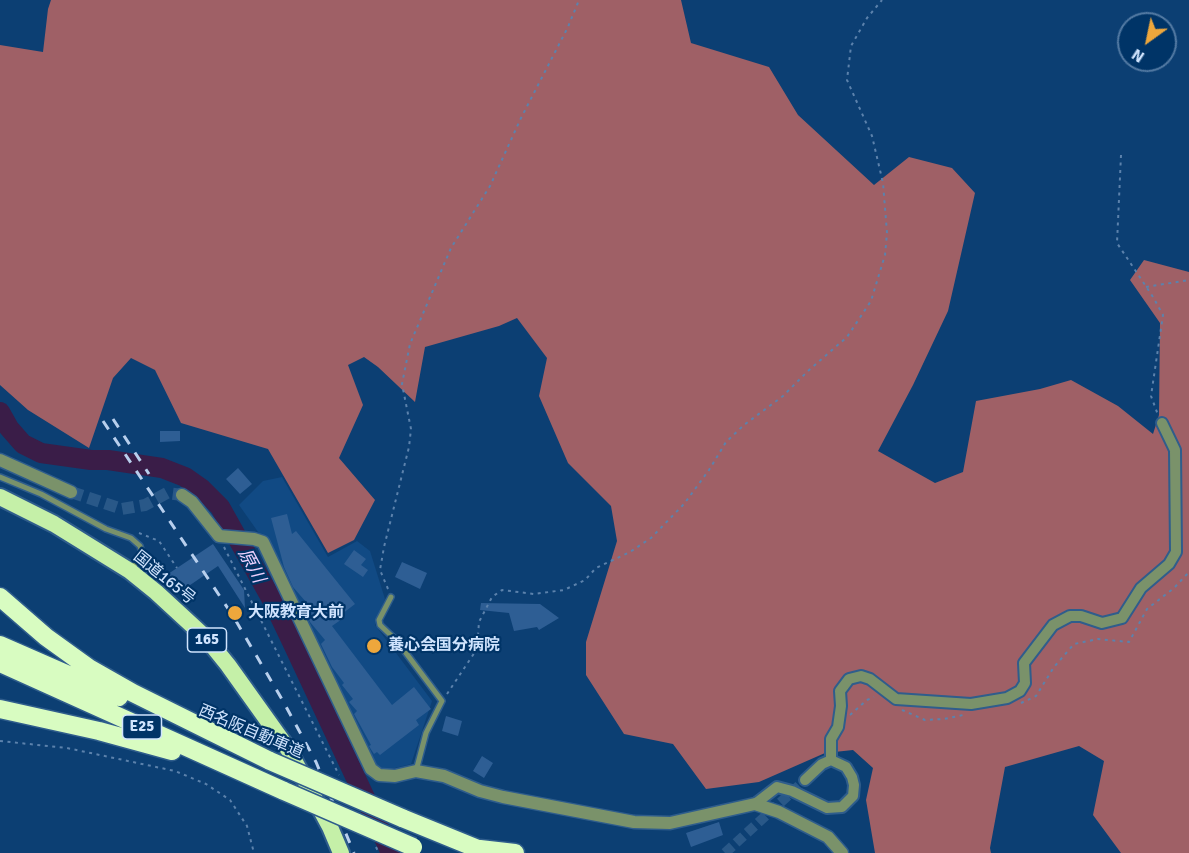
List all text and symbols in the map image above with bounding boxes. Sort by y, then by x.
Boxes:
north arrow [1117,12,1177,72]
text: N [1128,44,1148,67]
water label: 原川 [233,545,269,587]
street label: 国道165号 [129,547,199,609]
place label: 大阪教育大前 [248,603,344,623]
marker: 大阪教育大前 [226,604,244,622]
road number: 165 [188,628,226,652]
place label: 養心会国分病院 [388,636,500,656]
marker: 養心会国分病院 [365,637,383,655]
street label: 西名阪自動車道 [196,701,306,763]
road number: E25 [122,715,162,739]

